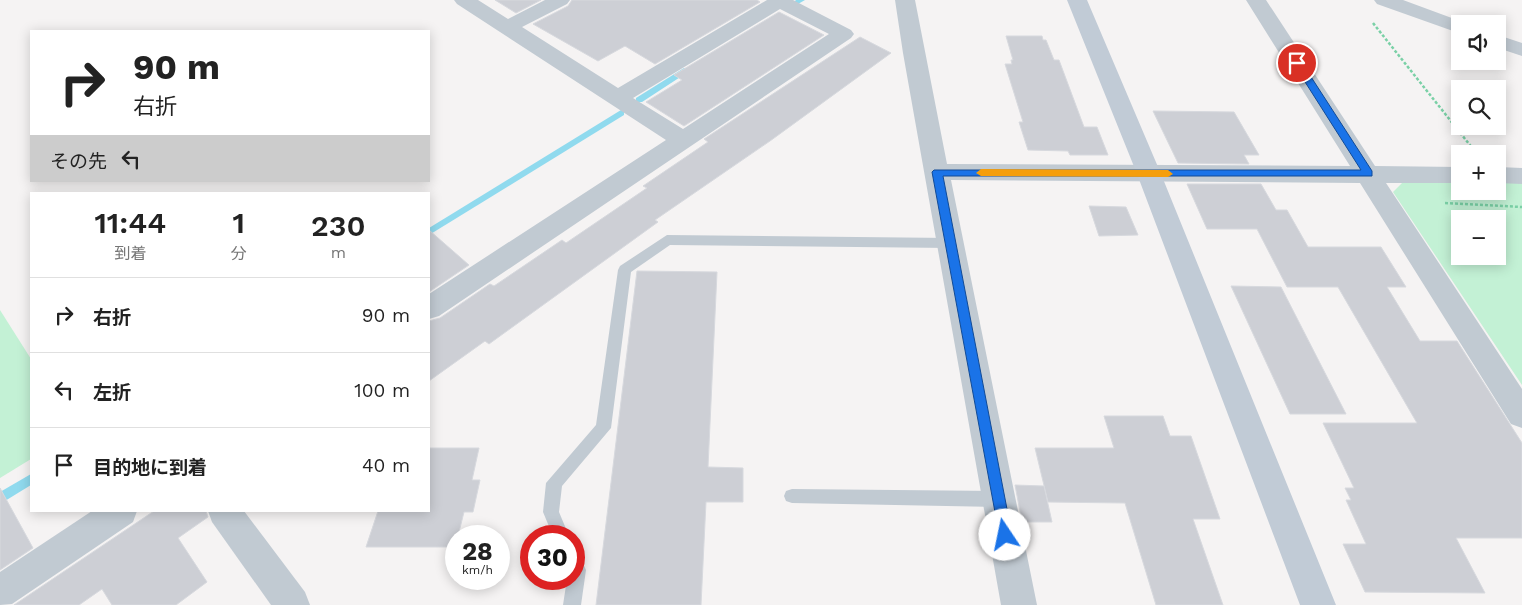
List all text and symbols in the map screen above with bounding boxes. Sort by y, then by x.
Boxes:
map controls [1451,15,1506,265]
button: sound [1451,15,1506,70]
pin [1276,42,1318,84]
text: 90 m [133,46,220,88]
icon: arrive [1283,49,1311,77]
icon: right [50,50,115,115]
button: search [1451,80,1506,135]
text: 右折 [133,94,177,119]
icon: left [117,145,145,173]
button: + [1451,145,1506,200]
text: その先 [50,150,107,173]
text: 11:44 [94,205,166,240]
text: 1 [232,205,245,240]
text: 230 [311,208,366,243]
button: − [1451,210,1506,265]
text: m [331,243,346,262]
text: 到着 [114,244,146,263]
text: 分 [231,244,247,263]
icon: right [50,301,78,329]
text: 90 m [362,304,410,327]
text: 右折 [93,306,131,329]
icon: left [50,376,78,404]
text: 100 m [354,379,410,402]
text: 左折 [93,381,131,404]
icon: arrive [50,451,78,479]
text: 40 m [362,454,410,477]
text: 目的地に到着 [93,456,207,479]
position arrow [978,508,1030,560]
speed limit sign: 30 [520,525,585,590]
text: 28 [462,537,493,566]
text: km/h [462,563,493,577]

